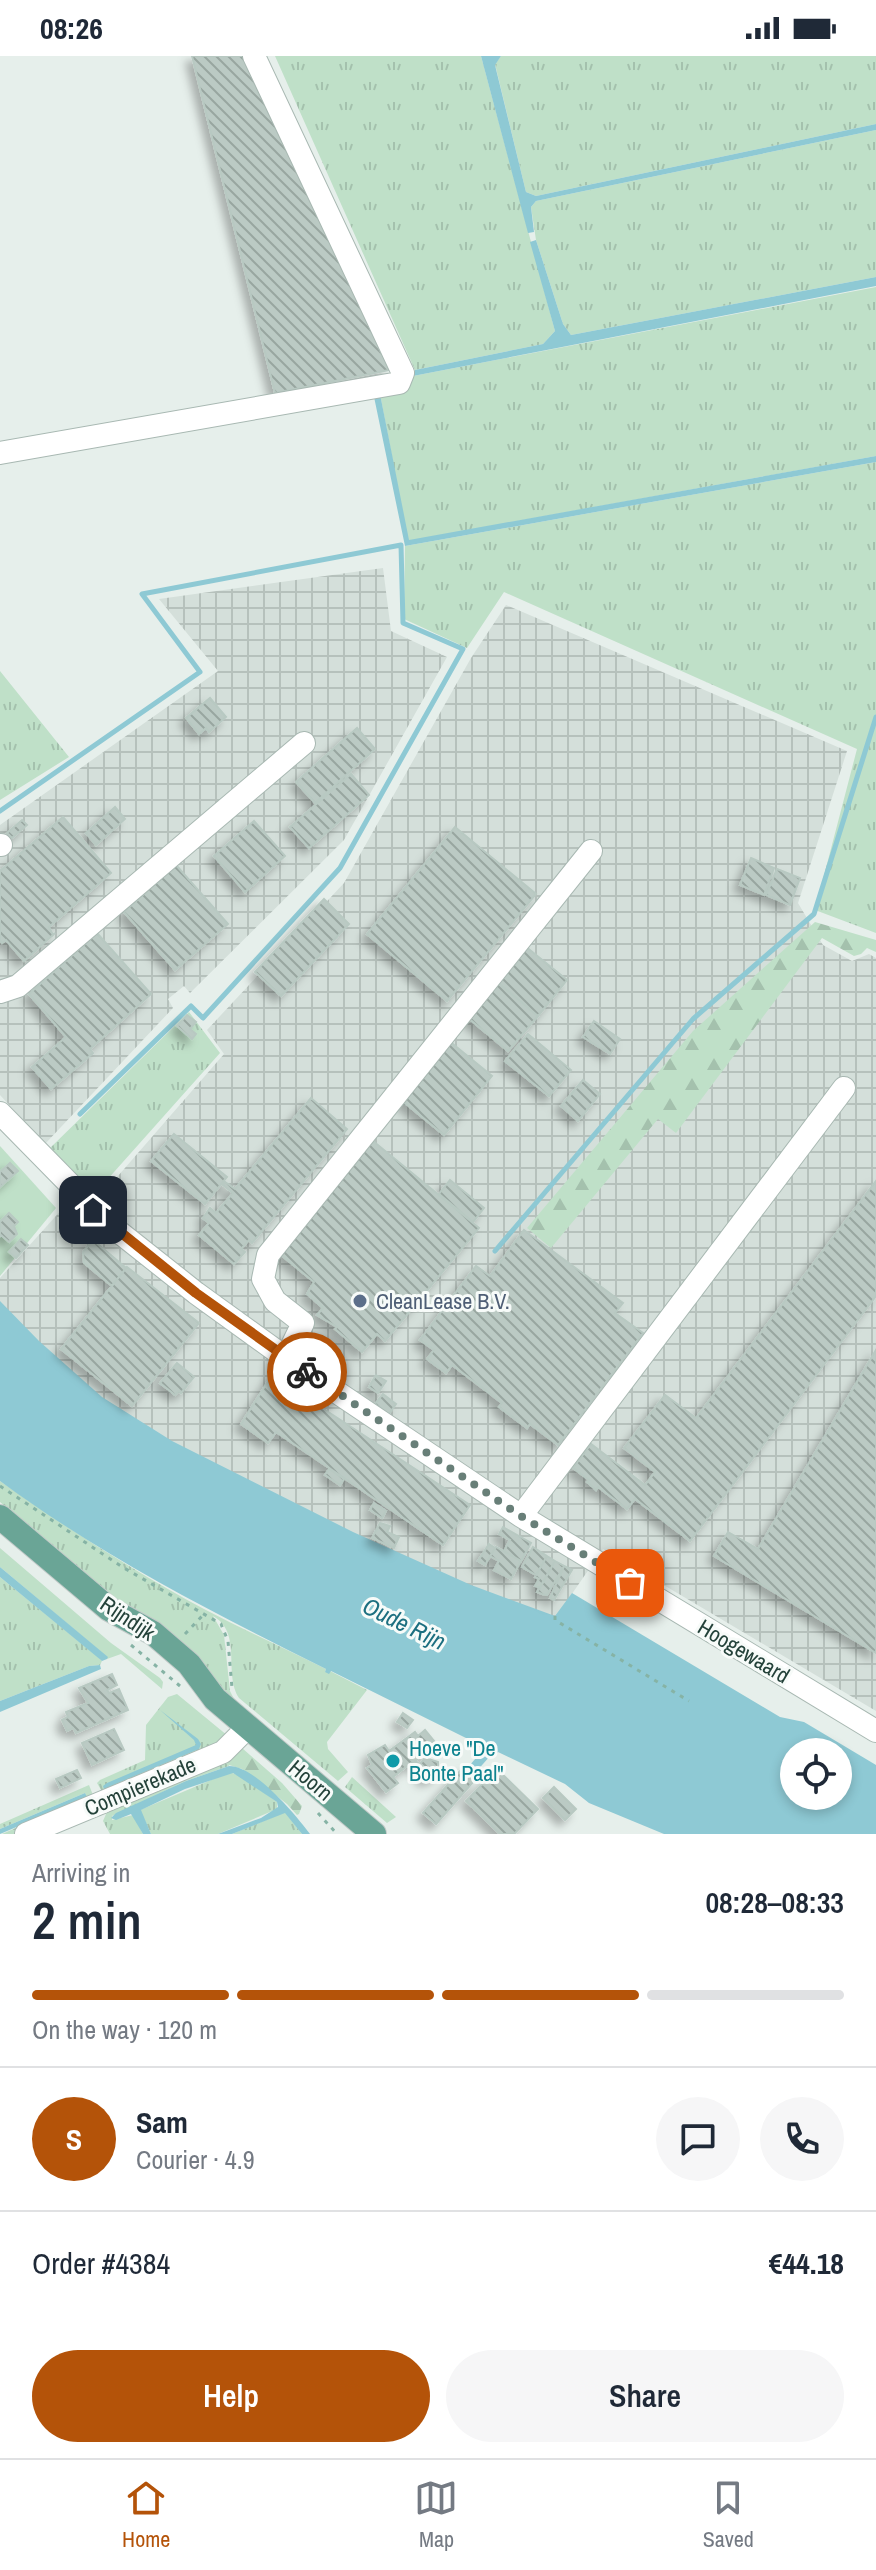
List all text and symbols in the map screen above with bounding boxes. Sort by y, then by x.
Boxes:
text: 08:26 [40,8,103,48]
pin [59,1176,127,1244]
icon: home [71,1188,115,1232]
place label: CleanLease B.V. [376,1286,510,1316]
marker: CleanLease B.V. [351,1292,369,1310]
courier [267,1332,347,1412]
icon: bike [285,1350,329,1394]
pin [596,1549,664,1617]
icon: bag [608,1561,652,1605]
street label: Rijndijk [95,1589,162,1648]
water label: Oude Rijn [358,1589,451,1657]
street label: Hoogewaard [692,1612,796,1690]
place label: Hoeve "De Bonte Paal" [409,1733,504,1788]
map controls [780,1738,852,1810]
button: locate [780,1738,852,1810]
street label: Compierekade [80,1749,200,1823]
marker: Hoeve "De Bonte Paal" [384,1752,402,1770]
street label: Hoorn [283,1753,339,1807]
text: Arriving in [32,1855,130,1890]
text: 08:28–08:33 [705,1882,844,1922]
text: 2 min [32,1885,142,1955]
text: On the way · 120 m [32,2012,217,2047]
button: chat [656,2097,740,2181]
button: phone [760,2097,844,2181]
text: Sam [136,2102,188,2142]
text: S [66,2119,82,2159]
text: Courier · 4.9 [136,2142,255,2177]
text: Order #4384 [32,2243,170,2283]
text: €44.18 [769,2243,844,2283]
button: Help [32,2350,430,2442]
button: Share [446,2350,844,2442]
tab: Home [122,2476,170,2554]
tab: Map [414,2476,458,2554]
tab: Saved [703,2476,754,2554]

